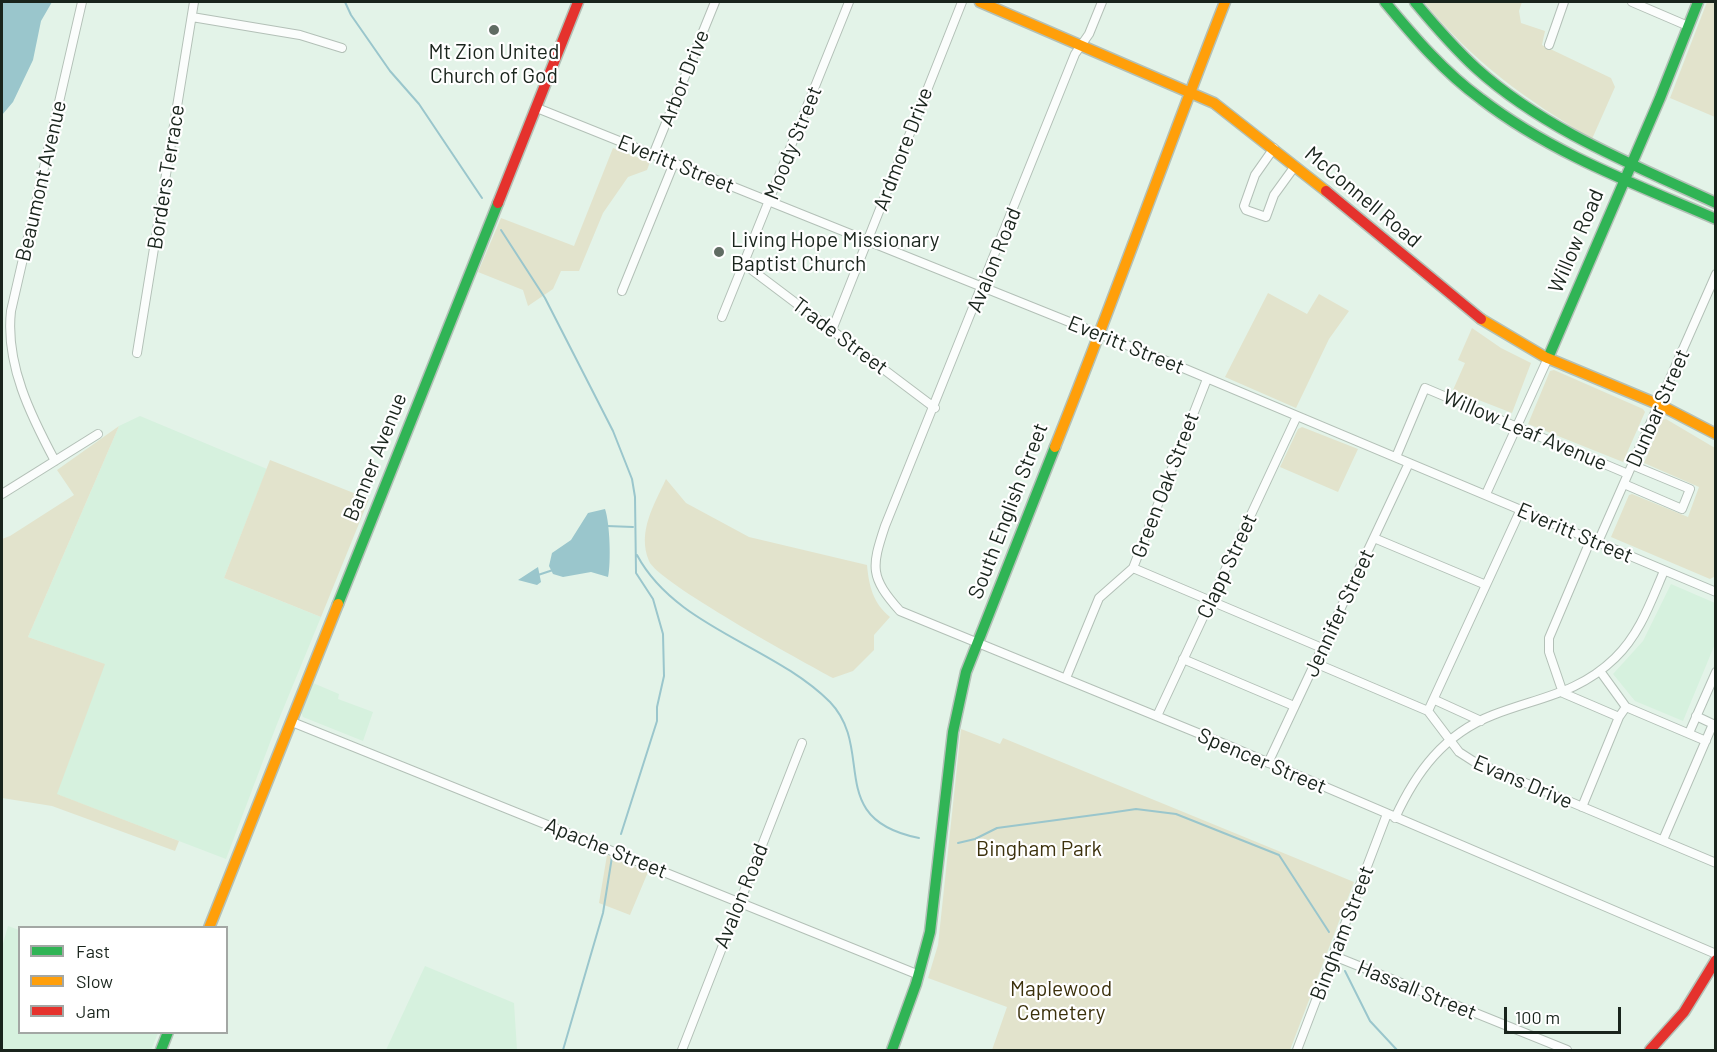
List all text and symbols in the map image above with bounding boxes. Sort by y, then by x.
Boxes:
marker: Mt Zion United Church of God [487,23,501,37]
street label: Arbor Drive [653,26,715,130]
place label: Mt Zion United Church of God [429,39,559,89]
street label: Moody Street [759,82,827,204]
street label: Ardmore Drive [868,84,938,214]
street label: Beaumont Avenue [10,98,72,264]
street label: Borders Terrace [142,103,190,251]
street label: Everitt Street [614,129,738,199]
street label: McConnell Road [1300,141,1426,253]
street label: Willow Road [1543,185,1609,297]
street label: Avalon Road [962,204,1026,316]
place label: Living Hope Missionary Baptist Church [731,227,939,277]
marker: Living Hope Missionary Baptist Church [712,245,726,259]
street label: Trade Street [787,292,893,380]
street label: Everitt Street [1064,310,1188,380]
street label: Dunbar Street [1621,345,1695,471]
street label: Willow Leaf Avenue [1439,384,1611,476]
street label: Banner Avenue [338,389,412,525]
street label: Green Oak Street [1126,409,1204,561]
street label: South English Street [963,419,1053,603]
street label: Everitt Street [1513,497,1637,569]
street label: Clapp Street [1192,509,1262,623]
street label: Jennifer Street [1298,545,1380,681]
street label: Spencer Street [1194,723,1330,799]
street label: Evans Drive [1469,750,1577,814]
street label: Apache Street [541,812,671,884]
park label: Bingham Park [976,836,1102,862]
street label: Avalon Road [709,840,773,952]
street label: Bingham Street [1305,862,1379,1004]
legend [18,926,228,1034]
text: Fast [76,940,110,962]
street label: Hassall Street [1354,955,1480,1025]
text: Slow [76,970,113,992]
park label: Maplewood Cemetery [1010,976,1112,1026]
scale bar [1507,995,1624,1033]
text: Jam [76,1000,110,1022]
text: 100 m [1515,1006,1560,1028]

